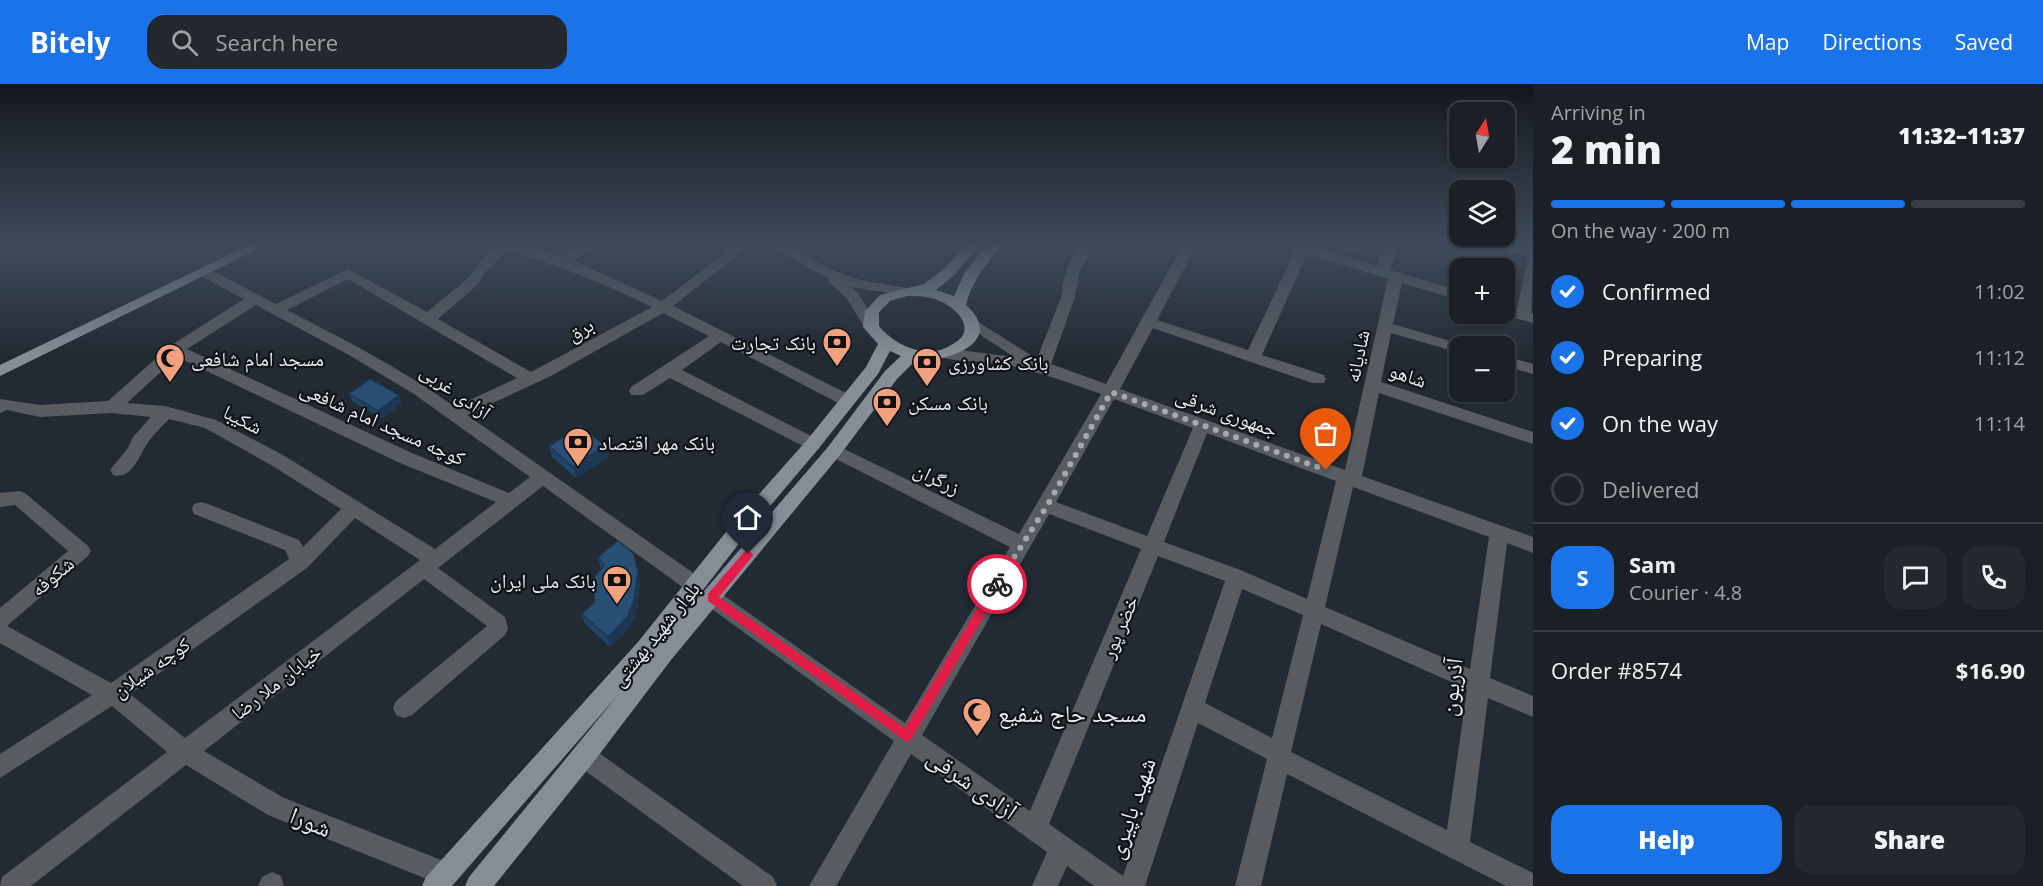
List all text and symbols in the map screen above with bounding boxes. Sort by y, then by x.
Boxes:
search box [147,15,567,69]
text: Bitely [30,23,111,61]
icon: search [168,26,201,59]
text: Search here [216,27,338,57]
text: Map [1746,28,1789,56]
text: Directions [1822,28,1922,56]
text: Saved [1955,28,2013,56]
text: Arriving in [1551,99,1646,126]
north arrow [1449,102,1515,168]
map controls [1449,102,1515,402]
text: 11:32–11:37 [1898,120,2025,150]
text: 2 min [1551,122,1662,175]
button: layers [1449,180,1515,246]
text: On the way · 200 m [1551,217,1730,244]
button: + [1449,258,1515,324]
icon: check [1551,275,1584,308]
text: Confirmed [1602,276,1711,306]
text: 11:02 [1974,278,2025,305]
street label: برق [562,311,598,347]
bank icon: بانک تجارت [821,326,853,368]
street label: شادیانه [1338,327,1376,385]
place label: بانک تجارت [731,329,816,356]
button: − [1449,336,1515,402]
icon: check [1551,341,1584,374]
mosque icon: مسجد امام شافعی [154,342,186,384]
text: Preparing [1602,342,1702,372]
text: 11:12 [1974,344,2025,371]
place label: مسجد امام شافعی [191,345,324,373]
bank icon: بانک کشاورزی [911,346,943,388]
place label: بانک کشاورزی [948,349,1049,376]
street label: شاهو [1386,356,1430,394]
street label: آزادی غربی [415,357,497,426]
street label: کوچه مسجد امام شافعی [296,375,470,472]
street label: جمهوری شرقی [1172,381,1282,443]
bank icon: بانک مسکن [871,386,903,428]
place label: بانک مسکن [908,389,988,416]
street label: شکیبا [219,398,267,440]
icon: check [1551,407,1584,440]
pin [1300,408,1351,470]
text: On the way [1602,408,1718,438]
text: 11:14 [1974,410,2025,437]
icon: bag [1309,417,1342,450]
bank icon: بانک مهر اقتصاد [562,426,594,468]
place label: بانک مهر اقتصاد [599,429,715,456]
street label: زرگران [909,455,965,501]
text: Delivered [1602,474,1700,504]
pin [722,492,773,554]
icon: home [731,501,764,534]
button: chat [1884,546,1947,609]
button: phone [1962,546,2025,609]
text: Sam [1629,549,1676,579]
street label: شکوفه [25,550,79,602]
courier [967,554,1027,614]
text: S [1576,562,1589,592]
bank icon: بانک ملی ایران [601,564,633,606]
place label: بانک ملی ایران [490,567,596,594]
icon: bike [981,568,1014,601]
street label: بلوار شهید بهشتی [604,576,706,692]
text: Courier · 4.8 [1629,579,1742,606]
street label: خضر پور [1093,591,1144,663]
street label: کوچه شیلان [107,630,195,704]
street label: خیابان ملا رضا [225,638,327,726]
street label: آذریون [1430,655,1470,718]
text: Order #8574 [1551,655,1682,685]
text: $16.90 [1956,655,2025,685]
mosque icon: مسجد حاج شفیع [961,696,993,738]
place label: مسجد حاج شفیع [998,696,1146,729]
street label: آزادی شرقی [921,740,1026,827]
street label: شهید باپیری [1097,753,1163,863]
street label: شورا [285,798,337,844]
button: Help [1551,805,1782,874]
button: Share [1794,805,2025,874]

